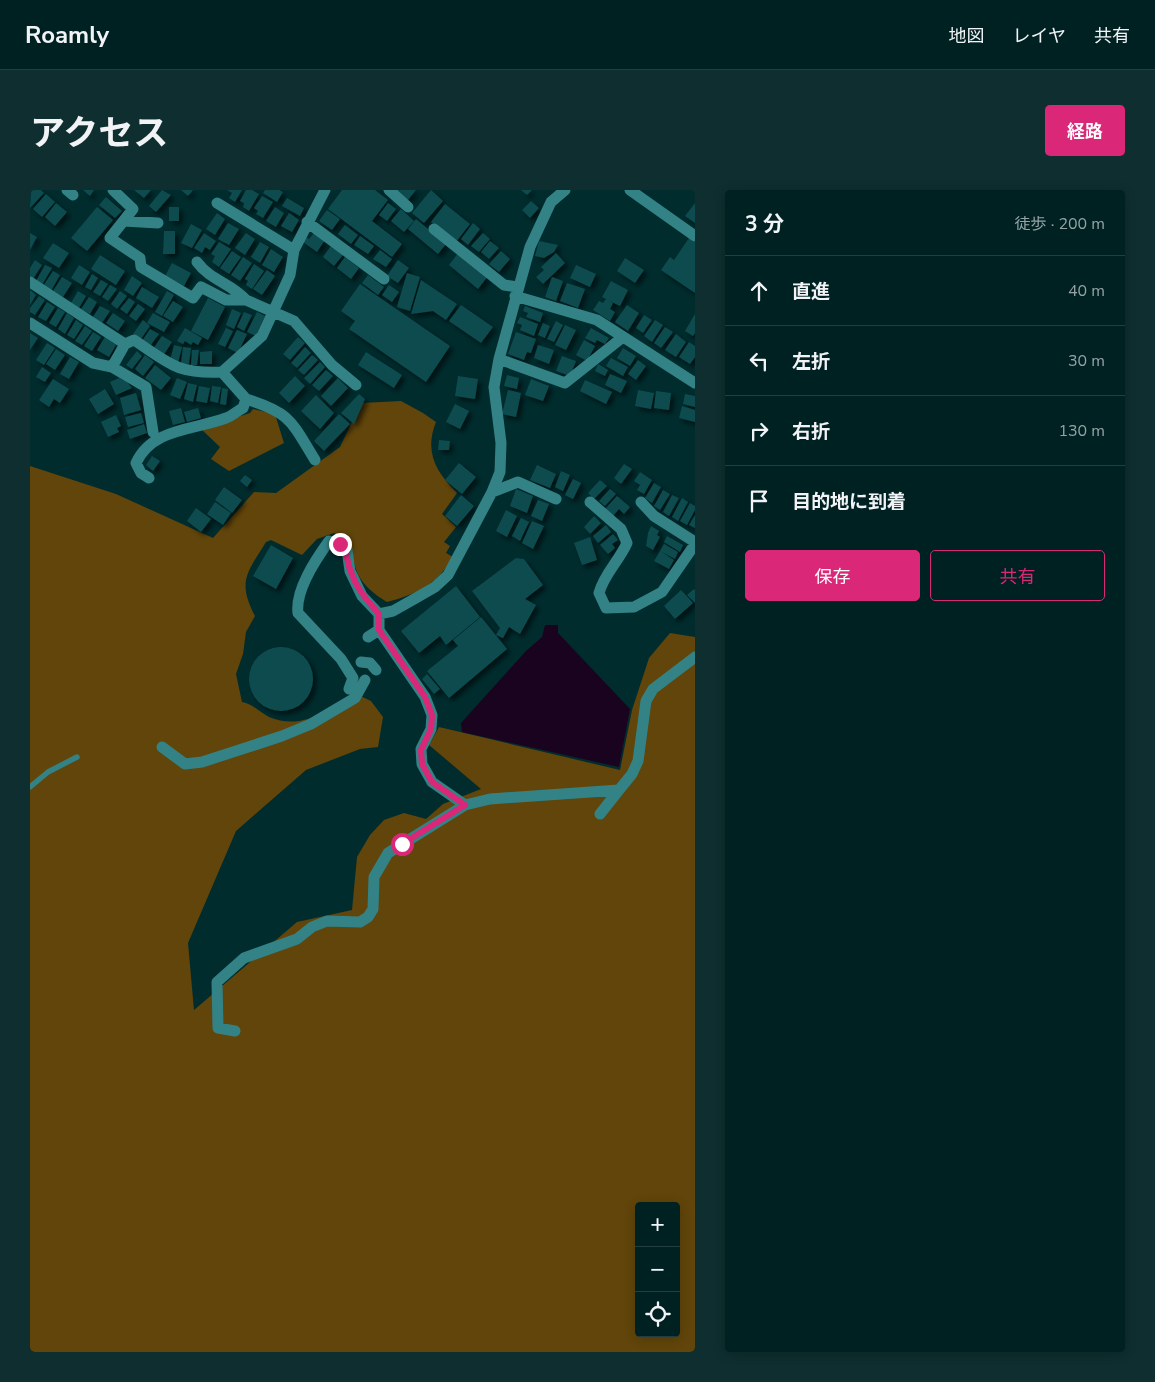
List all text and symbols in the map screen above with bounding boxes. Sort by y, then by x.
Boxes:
text: Roamly [25,19,109,51]
text: 地図 [949,24,985,48]
text: レイヤ [1013,24,1066,48]
text: 共有 [1094,24,1130,48]
button: 経路 [1045,105,1125,156]
text: アクセス [30,110,168,157]
text: 3 分 [745,210,784,238]
text: 徒歩 · 200 m [1015,213,1105,235]
icon: ahead [745,277,773,305]
text: 直進 [792,279,830,305]
text: 40 m [1068,280,1105,302]
icon: left [745,347,773,375]
text: 左折 [792,349,830,375]
text: 30 m [1068,350,1105,372]
icon: right [745,417,773,445]
text: 右折 [792,419,830,445]
text: 130 m [1058,420,1105,442]
icon: arrive [745,487,773,515]
text: 目的地に到着 [792,489,906,515]
route end [329,533,352,556]
button: 保存 [745,550,920,601]
button: 共有 [930,550,1105,601]
route start [391,833,414,856]
map controls [635,1202,680,1337]
button: + [635,1202,680,1247]
button: − [635,1247,680,1292]
button: locate [635,1292,680,1337]

